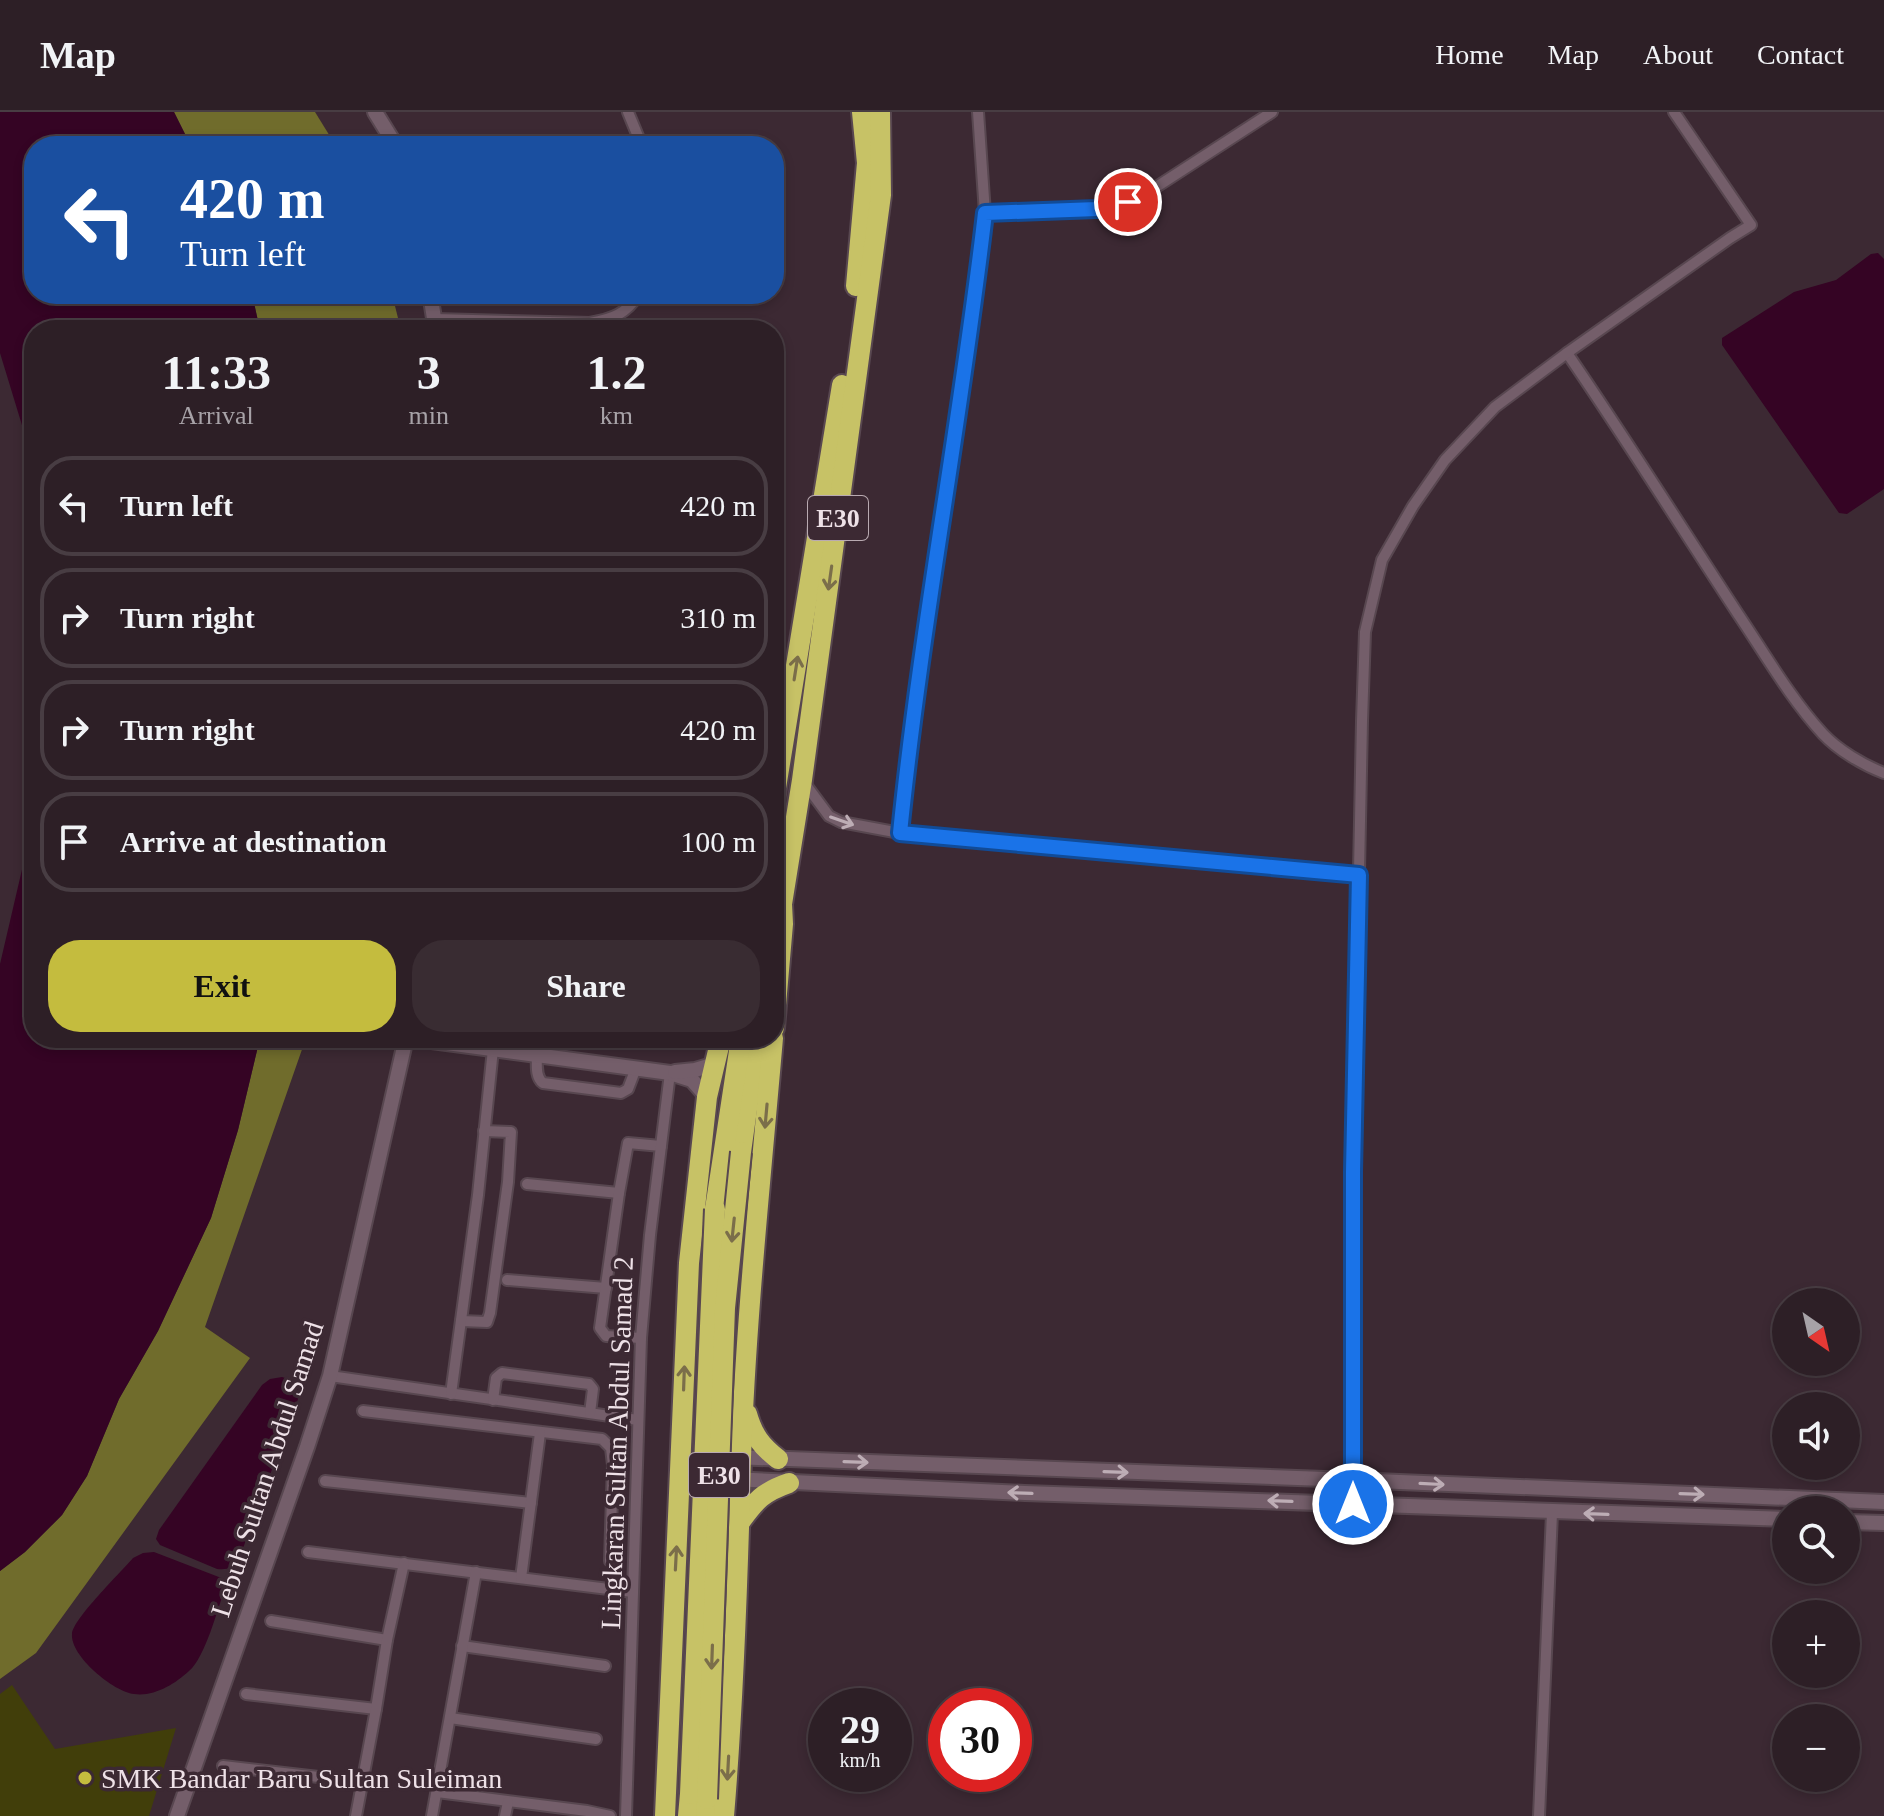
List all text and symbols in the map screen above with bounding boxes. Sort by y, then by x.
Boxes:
text: Map [40,34,116,76]
text: Home [1435,39,1504,70]
text: Map [1548,39,1599,70]
text: About [1643,39,1713,70]
text: Contact [1757,39,1844,70]
icon: left [48,168,152,272]
text: 420 m [180,168,325,230]
pin [1094,168,1162,236]
icon: arrive [1106,180,1150,224]
text: Turn left [180,234,306,274]
text: 11:33 [162,346,271,399]
text: 3 [417,346,441,399]
text: 1.2 [586,346,646,399]
text: Arrival [179,401,254,430]
text: min [408,401,449,430]
text: km [600,401,633,430]
icon: left [52,484,96,528]
text: Turn left [120,489,233,522]
text: 420 m [680,489,756,522]
road number: E30 [808,496,868,540]
one-way arrow [822,565,837,591]
icon: right [52,596,96,640]
text: Turn right [120,601,255,634]
text: 310 m [680,601,756,634]
one-way arrow [789,655,804,681]
icon: right [52,708,96,752]
text: Turn right [120,713,255,746]
text: 420 m [680,713,756,746]
one-way arrow [829,814,854,829]
icon: arrive [52,820,96,864]
text: Arrive at destination [120,825,387,858]
text: 100 m [680,825,756,858]
button: Exit [48,940,396,1032]
button: Share [412,940,760,1032]
one-way arrow [759,1102,774,1129]
one-way arrow [725,1216,740,1243]
street label: Lingkaran Sultan Abdul Samad 2 [595,1256,639,1630]
north arrow [1772,1288,1860,1376]
map controls [1772,1288,1860,1792]
street label: Lebuh Sultan Abdul Samad [205,1317,329,1621]
one-way arrow [676,1365,691,1392]
button: sound [1772,1392,1860,1480]
road number: E30 [689,1453,749,1497]
one-way arrow [842,1454,869,1469]
position arrow [1311,1462,1395,1546]
one-way arrow [1102,1465,1129,1480]
one-way arrow [1418,1476,1445,1491]
one-way arrow [1007,1485,1034,1500]
one-way arrow [1678,1487,1705,1502]
one-way arrow [1267,1494,1294,1509]
button: search [1772,1496,1860,1584]
one-way arrow [1583,1506,1610,1521]
one-way arrow [669,1545,684,1572]
button: + [1772,1600,1860,1688]
one-way arrow [704,1643,719,1670]
speed limit sign: 30 [928,1688,1032,1792]
button: − [1772,1704,1860,1792]
text: 29 [840,1707,880,1752]
text: km/h [839,1749,881,1771]
one-way arrow [720,1754,735,1781]
place label: SMK Bandar Baru Sultan Suleiman [101,1763,502,1794]
marker: SMK Bandar Baru Sultan Suleiman [76,1769,94,1787]

